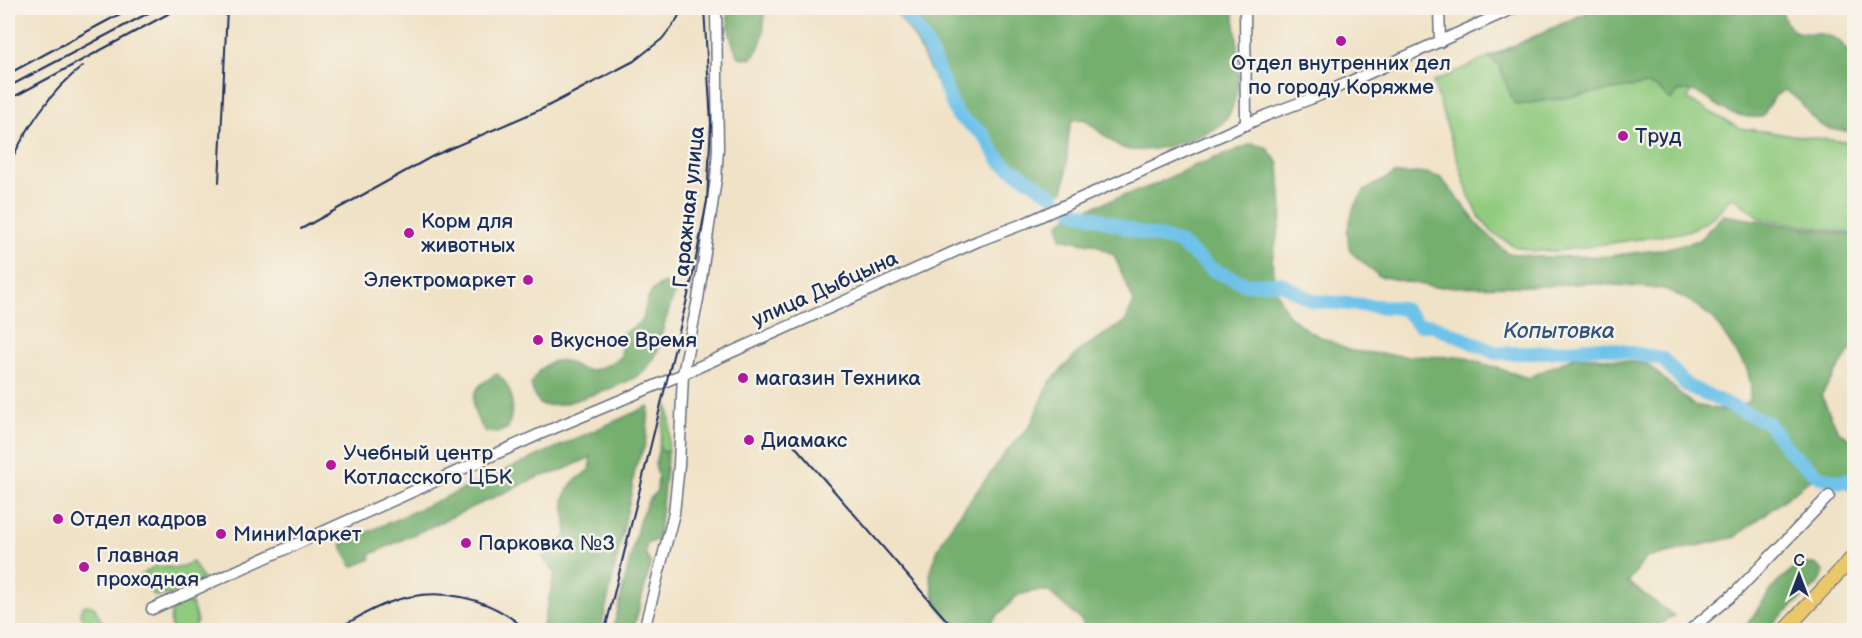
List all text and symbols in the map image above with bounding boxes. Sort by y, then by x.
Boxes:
marker: Отдел внутренних дел по городу Коряжме [1334,34,1348,48]
place label: Отдел внутренних дел по городу Коряжме [1231,51,1451,100]
street label: Гаражная улица [668,124,710,289]
place label: Труд [1635,124,1682,149]
marker: Труд [1616,129,1630,143]
place label: Корм для животных [421,209,516,258]
marker: Корм для животных [402,226,416,240]
street label: улица Дыбцына [748,245,902,332]
place label: Электромаркет [364,268,516,293]
marker: Электромаркет [521,273,535,287]
water label: Копытовка [1503,318,1615,345]
place label: Вкусное Время [550,328,697,353]
marker: Вкусное Время [531,333,545,347]
place label: магазин Техника [755,366,922,391]
marker: магазин Техника [736,371,750,385]
place label: Диамакс [761,428,847,453]
marker: Диамакс [742,433,756,447]
place label: Учебный центр Котласского ЦБК [343,441,513,490]
marker: Учебный центр Котласского ЦБК [324,458,338,472]
place label: Отдел кадров [70,507,207,532]
marker: Отдел кадров [51,512,65,526]
place label: MиниMаркет [233,522,362,547]
marker: MиниMаркет [214,527,228,541]
place label: Парковка №3 [478,531,615,556]
marker: Парковка №3 [459,536,473,550]
place label: Главная проходная [96,543,199,592]
north arrow [1769,545,1829,605]
text: С [1793,552,1805,571]
marker: Главная проходная [77,560,91,574]

